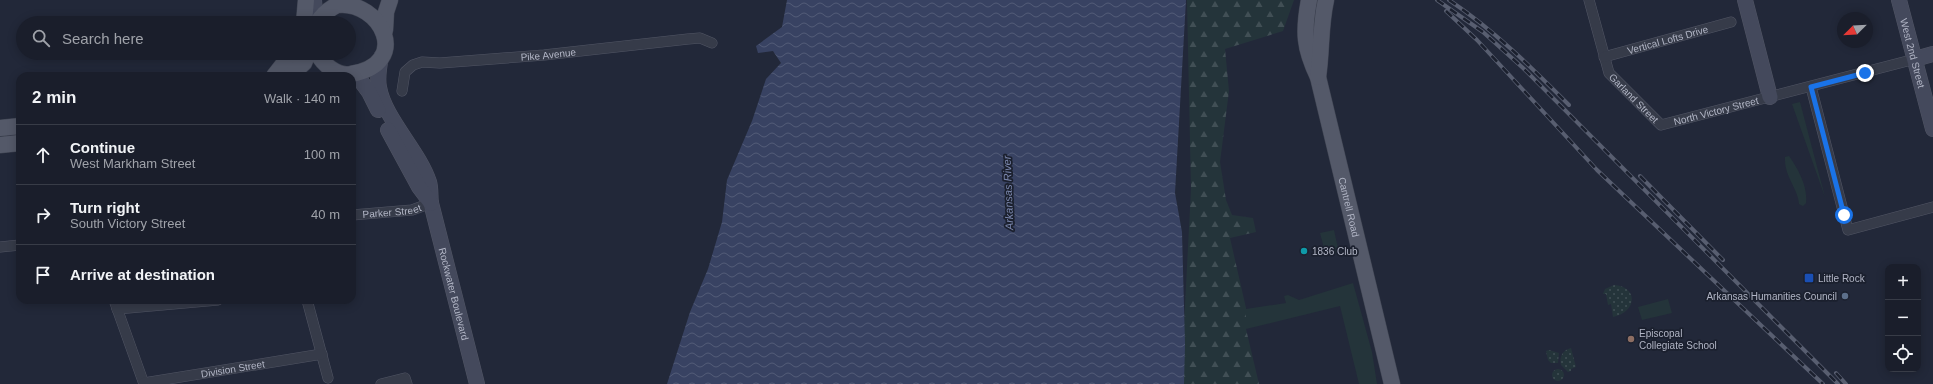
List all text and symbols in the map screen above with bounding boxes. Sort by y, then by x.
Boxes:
north arrow [1837,12,1873,48]
search box [16,16,356,60]
street label: West 2nd Street [1899,17,1928,89]
street label: Vertical Lofts Drive [1626,23,1710,56]
icon: search [30,27,52,49]
text: Search here [62,30,144,47]
street label: Pike Avenue [520,46,577,62]
route end [1856,64,1874,82]
street label: Garland Street [1607,71,1661,125]
text: 2 min [32,88,76,107]
text: Walk · 140 m [264,91,340,106]
street label: North Victory Street [1672,94,1760,127]
text: Continue [70,139,135,156]
icon: ahead [32,144,54,166]
text: 100 m [304,147,340,162]
water label: Arkansas River [1001,154,1015,231]
text: West Markham Street [70,156,195,171]
street label: Cantrell Road [1337,176,1362,238]
text: Turn right [70,199,140,216]
street label: Parker Street [362,202,423,220]
icon: right [32,204,54,226]
route start [1835,206,1853,224]
text: 40 m [311,207,340,222]
text: South Victory Street [70,216,185,231]
street label: Rockwater Boulevard [437,246,471,341]
marker: 1836 Club [1299,246,1309,256]
place label: 1836 Club [1312,246,1358,257]
icon: arrive [32,264,54,286]
map controls [1885,264,1921,372]
button: + [1885,264,1921,300]
text: Arrive at destination [70,266,215,283]
marker: Little Rock [1803,272,1815,284]
place label: Little Rock [1818,273,1866,284]
place label: Arkansas Humanities Council [1706,291,1837,302]
marker: Arkansas Humanities Council [1840,291,1850,301]
button: − [1885,300,1921,336]
place label: Episcopal Collegiate School [1639,328,1717,351]
marker: Episcopal Collegiate School [1626,334,1636,344]
button: locate [1885,336,1921,372]
street label: Division Street [200,358,266,379]

